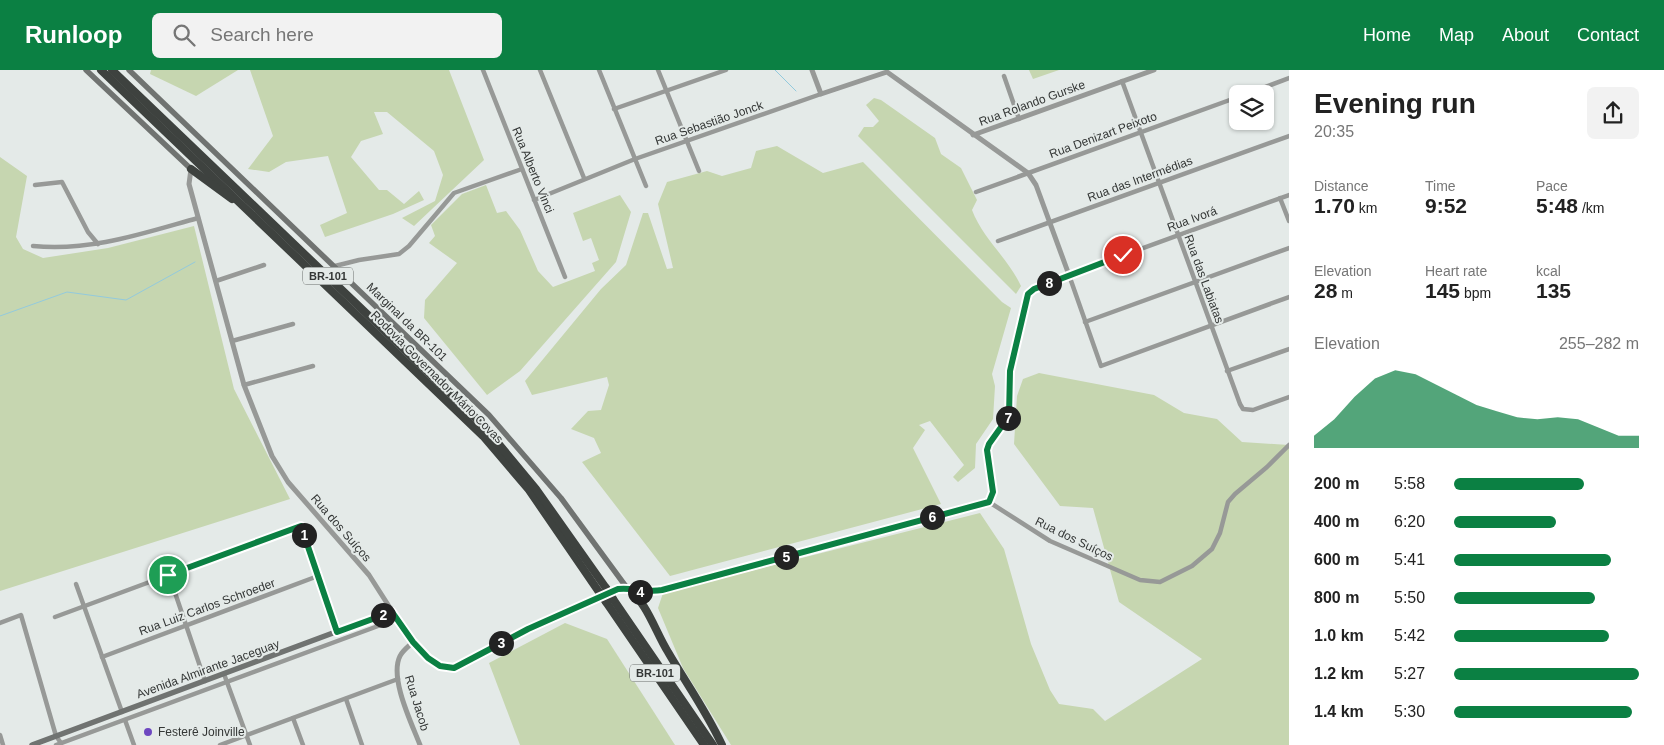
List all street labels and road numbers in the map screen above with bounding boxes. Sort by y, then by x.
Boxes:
street label: Rua Rolando Gurske [977,77,1087,129]
street label: Rua Sebastião Jonck [653,98,766,148]
street label: Rua Denizart Peixoto [1047,109,1159,161]
street label: Rua Alberto Vinci [509,125,557,215]
street label: Rua das Intermédias [1086,153,1194,205]
street label: Rua Ivorá [1165,203,1219,234]
street label: Rua das Labiatas [1181,233,1227,325]
road number: BR-101 [303,268,353,285]
street label: Marginal da BR-101 [364,280,450,364]
street label: Rodovia Governador Mário Covas [368,308,506,446]
street label: Rua dos Suíços [308,491,374,565]
street label: Rua dos Suíços [1033,514,1115,564]
street label: Rua Luiz Carlos Schroeder [137,576,277,638]
street label: Avenida Almirante Jaceguay [135,637,281,701]
road number: BR-101 [630,664,680,682]
street label: Rua Jacob [402,674,432,733]

